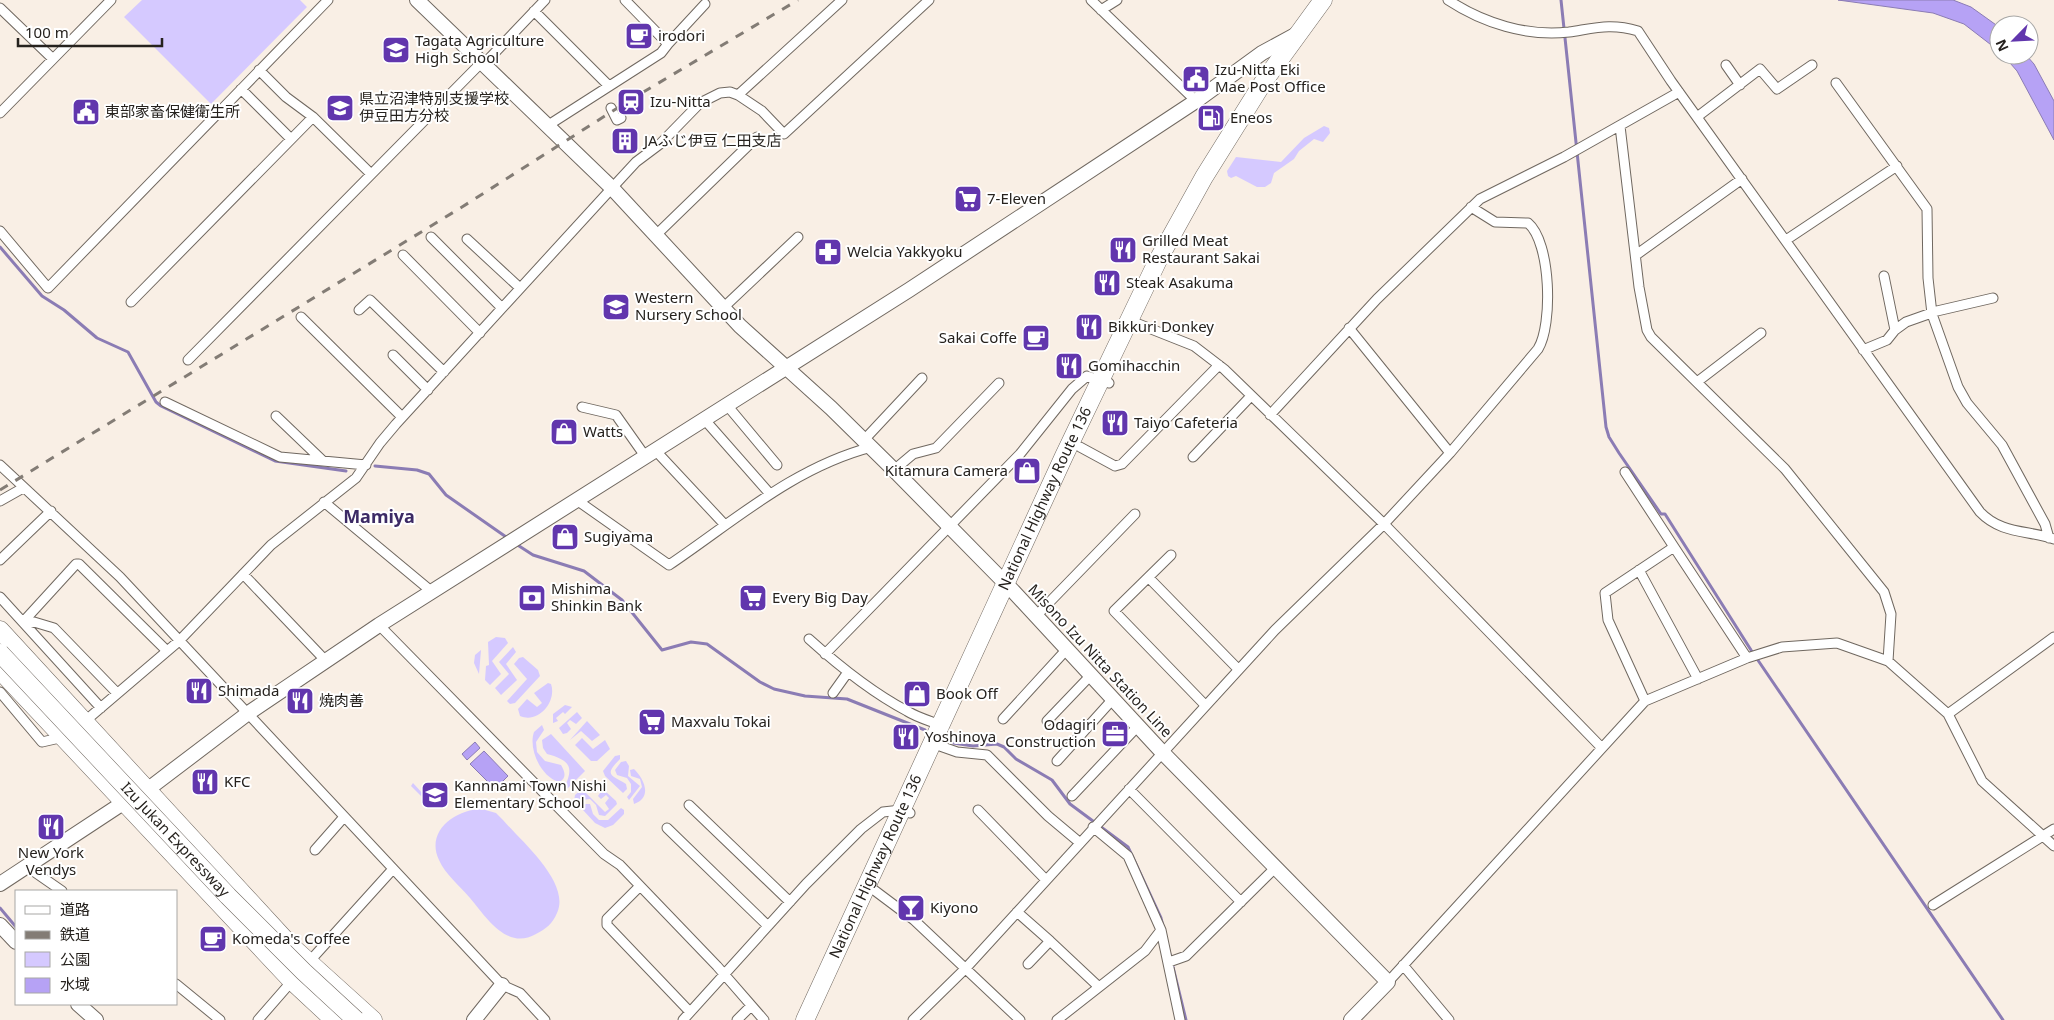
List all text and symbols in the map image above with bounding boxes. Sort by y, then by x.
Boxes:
scale bar [18,15,161,47]
north arrow [1989,15,2039,65]
cafe icon: irodori [624,21,654,51]
text: 100 m [25,22,69,42]
place label: irodori [658,25,705,45]
place label: Tagata Agriculture High School [415,30,544,67]
school or university icon: Tagata Agriculture High School [381,35,411,65]
text: N [1991,36,2013,55]
place label: Izu-Nitta Eki Mae Post Office [1215,59,1326,96]
public building icon: Izu-Nitta Eki Mae Post Office [1181,64,1211,94]
station icon: Izu-Nitta [616,87,646,117]
place label: 県立沼津特別支援学校 伊豆田方分校 [359,88,509,125]
place label: Izu-Nitta [650,91,711,111]
school or university icon: 県立沼津特別支援学校 伊豆田方分校 [325,93,355,123]
public building icon: 東部家畜保健衛生所 [71,97,101,127]
place label: 東部家畜保健衛生所 [105,101,240,121]
fuel station icon: Eneos [1196,103,1226,133]
place label: Eneos [1230,107,1272,127]
building icon: JAふじ伊豆 仁田支店 [610,126,640,156]
place label: JAふじ伊豆 仁田支店 [642,130,782,150]
supermarket icon: 7-Eleven [953,184,983,214]
place label: 7-Eleven [987,188,1046,208]
place label: Grilled Meat Restaurant Sakai [1142,230,1260,267]
restaurant icon: Grilled Meat Restaurant Sakai [1108,235,1138,265]
pharmacy icon: Welcia Yakkyoku [813,237,843,267]
place label: Welcia Yakkyoku [847,241,963,261]
restaurant icon: Steak Asakuma [1092,268,1122,298]
place label: Steak Asakuma [1126,272,1233,292]
place label: Western Nursery School [635,287,742,324]
school or university icon: Western Nursery School [601,292,631,322]
restaurant icon: Bikkuri Donkey [1074,312,1104,342]
place label: Bikkuri Donkey [1108,316,1214,336]
cafe icon: Sakai Coffe [1021,323,1051,353]
place label: Sakai Coffe [939,327,1017,347]
restaurant icon: Gomihacchin [1054,351,1084,381]
place label: Gomihacchin [1088,355,1180,375]
street label: National Highway Route 136 [993,403,1095,593]
restaurant icon: Taiyo Cafeteria [1100,408,1130,438]
place label: Taiyo Cafeteria [1134,412,1238,432]
shop icon: Watts [549,417,579,447]
place label: Watts [583,421,623,441]
shop icon: Kitamura Camera [1012,456,1042,486]
place label: Kitamura Camera [885,460,1008,480]
district label: Mamiya [343,504,415,528]
shop icon: Sugiyama [550,522,580,552]
place label: Sugiyama [584,526,653,546]
place label: Mishima Shinkin Bank [551,578,642,615]
street label: Misono Izu Nitta Station Line [1024,579,1177,741]
bank icon: Mishima Shinkin Bank [517,583,547,613]
supermarket icon: Every Big Day [738,583,768,613]
place label: Every Big Day [772,587,868,607]
restaurant icon: Shimada [184,676,214,706]
shop icon: Book Off [902,679,932,709]
place label: Shimada [218,680,279,700]
place label: Book Off [936,683,999,703]
restaurant icon: 焼肉善 [285,686,315,716]
place label: 焼肉善 [319,690,364,710]
supermarket icon: Maxvalu Tokai [637,707,667,737]
place label: Maxvalu Tokai [671,711,771,731]
place label: Odagiri Construction [1005,714,1096,751]
office icon: Odagiri Construction [1100,719,1130,749]
restaurant icon: Yoshinoya [891,722,921,752]
place label: Yoshinoya [925,726,996,746]
restaurant icon: KFC [190,767,220,797]
place label: KFC [224,771,251,791]
street label: National Highway Route 136 [824,771,925,961]
place label: Kannnami Town Nishi Elementary School [454,775,606,812]
street label: Izu Jukan Expressway [117,777,235,901]
school or university icon: Kannnami Town Nishi Elementary School [420,780,450,810]
restaurant icon: New York Vendys [36,812,66,842]
place label: New York Vendys [18,842,84,879]
legend [15,890,178,1005]
bar icon: Kiyono [896,893,926,923]
place label: Kiyono [930,897,978,917]
text: 道路 [60,899,90,919]
text: 鉄道 [60,924,90,944]
cafe icon: Komeda's Coffee [198,924,228,954]
place label: Komeda's Coffee [232,928,350,948]
text: 公園 [60,949,90,969]
text: 水域 [60,974,90,994]

